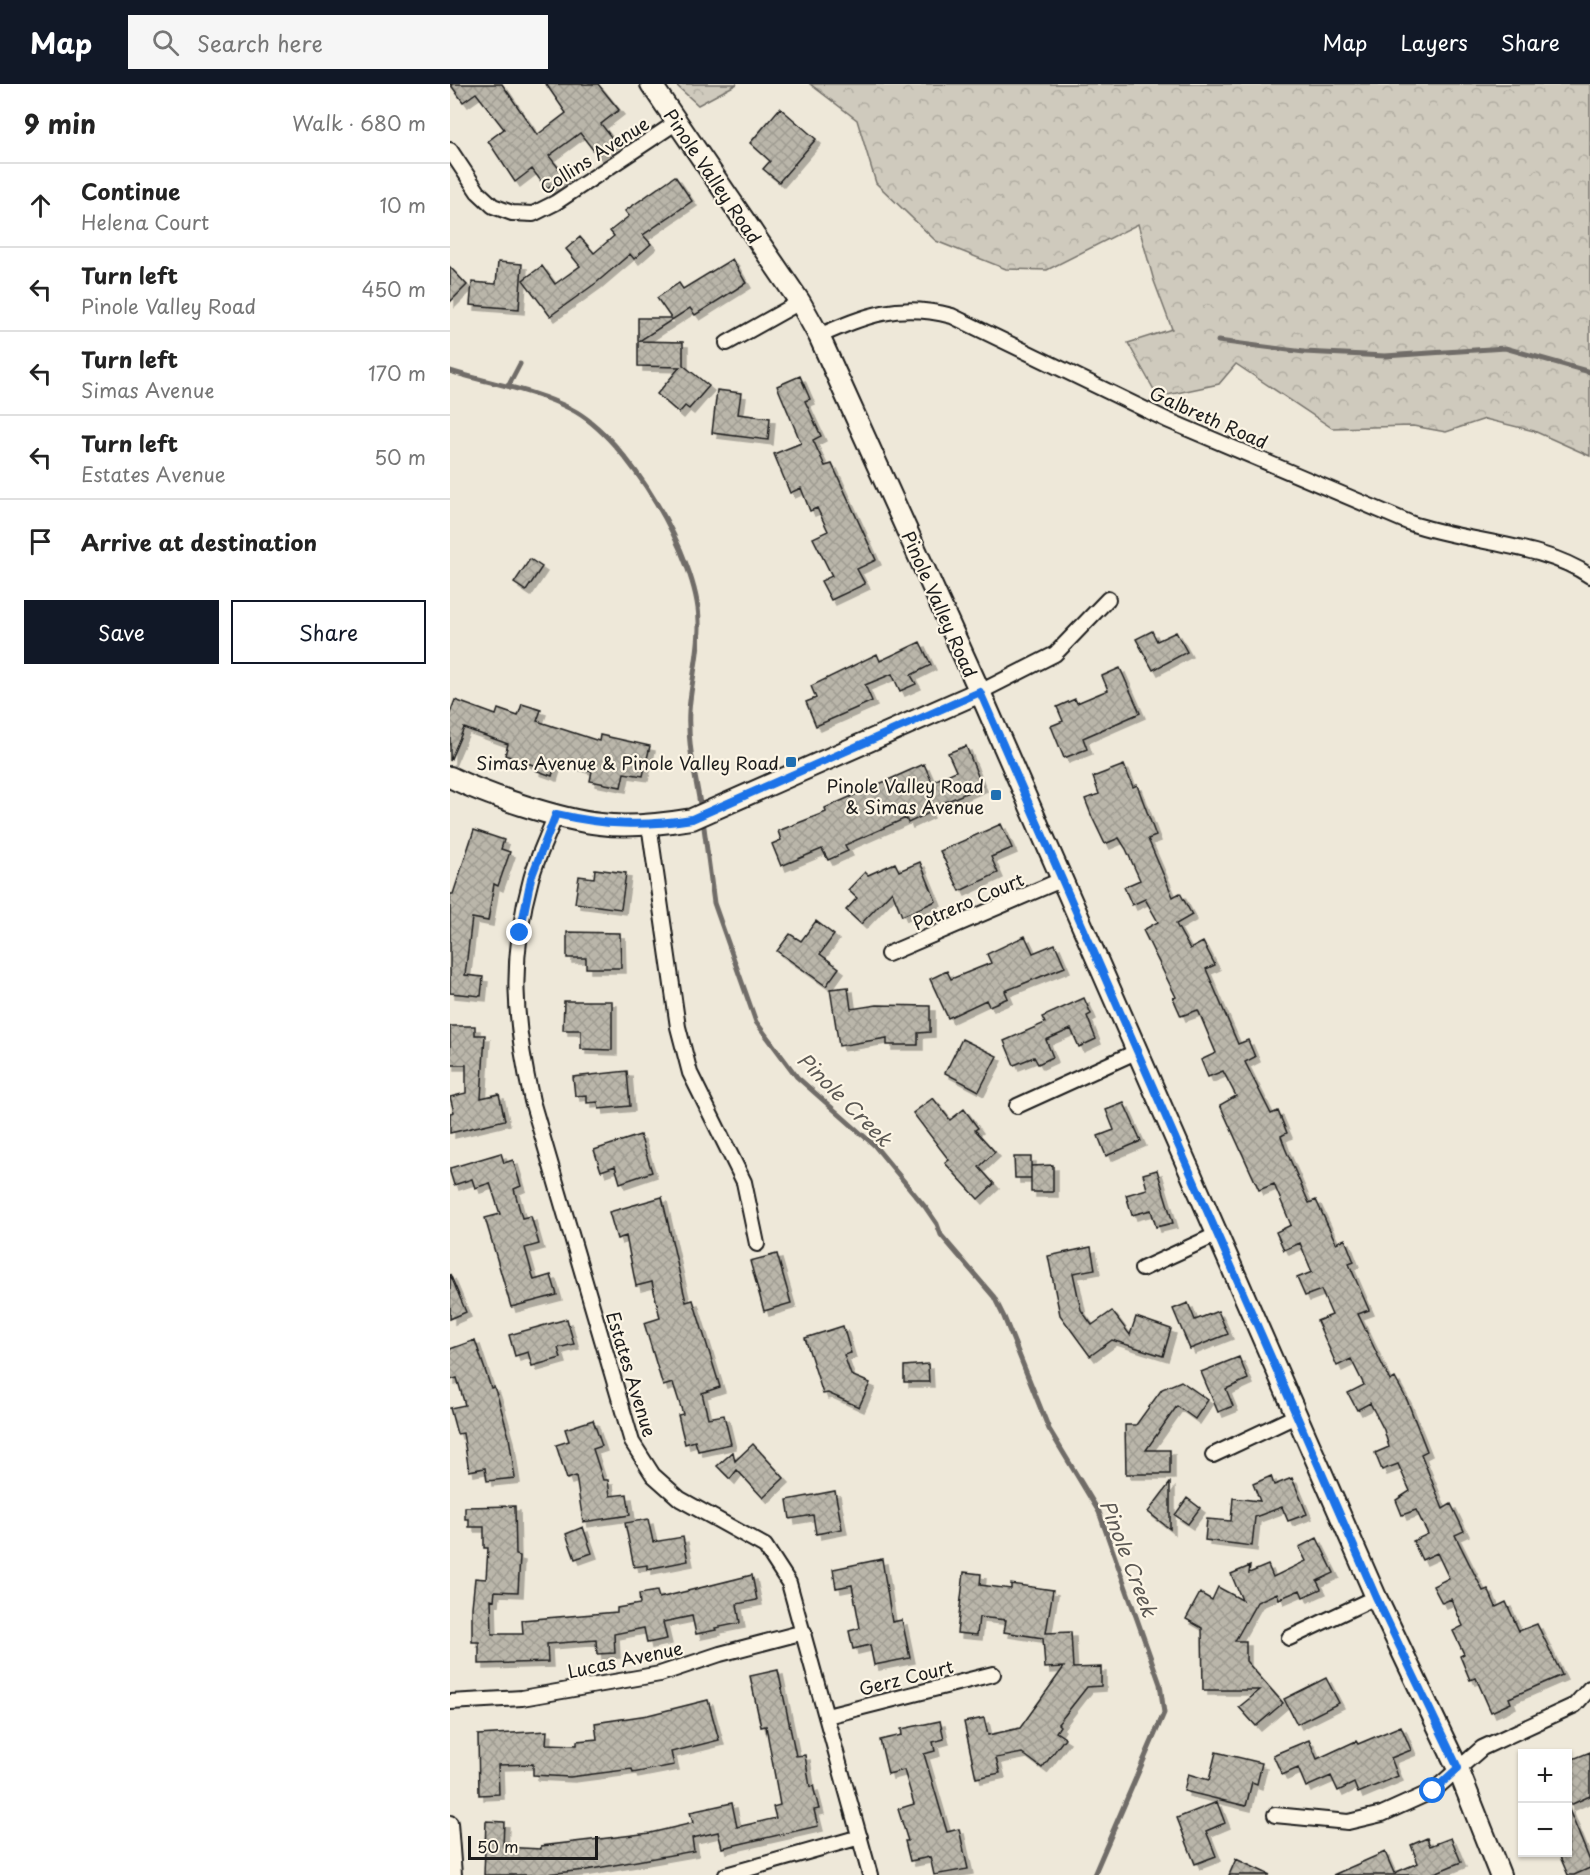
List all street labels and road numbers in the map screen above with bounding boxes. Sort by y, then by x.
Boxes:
street label: Pinole Valley Road [658,103,768,249]
street label: Collins Avenue [534,109,654,200]
street label: Galbreth Road [1146,379,1272,455]
street label: Pinole Valley Road [896,527,984,681]
street label: Potrero Court [908,865,1028,937]
street label: Estates Avenue [600,1308,664,1440]
street label: Lucas Avenue [565,1634,685,1684]
street label: Gerz Court [856,1652,956,1702]

